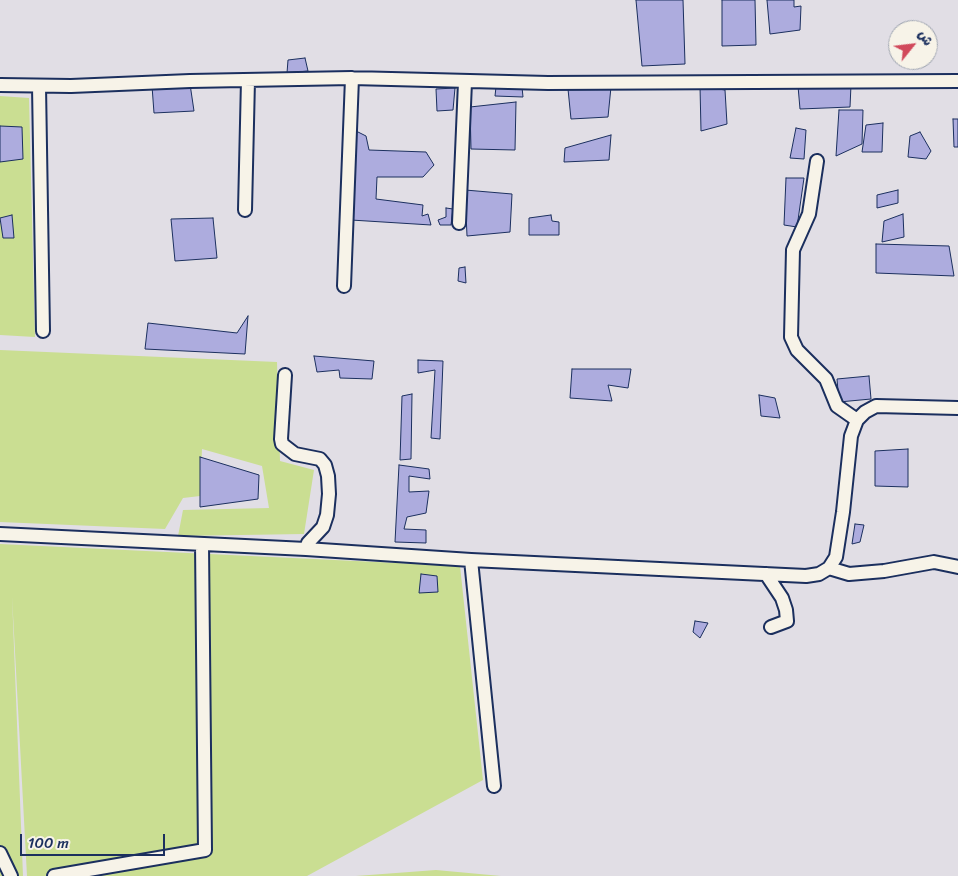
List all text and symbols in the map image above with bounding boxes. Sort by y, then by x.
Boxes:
north arrow [888,20,938,70]
text: ش [911,25,940,51]
scale bar [22,824,168,856]
text: 100 m [28,830,69,856]

